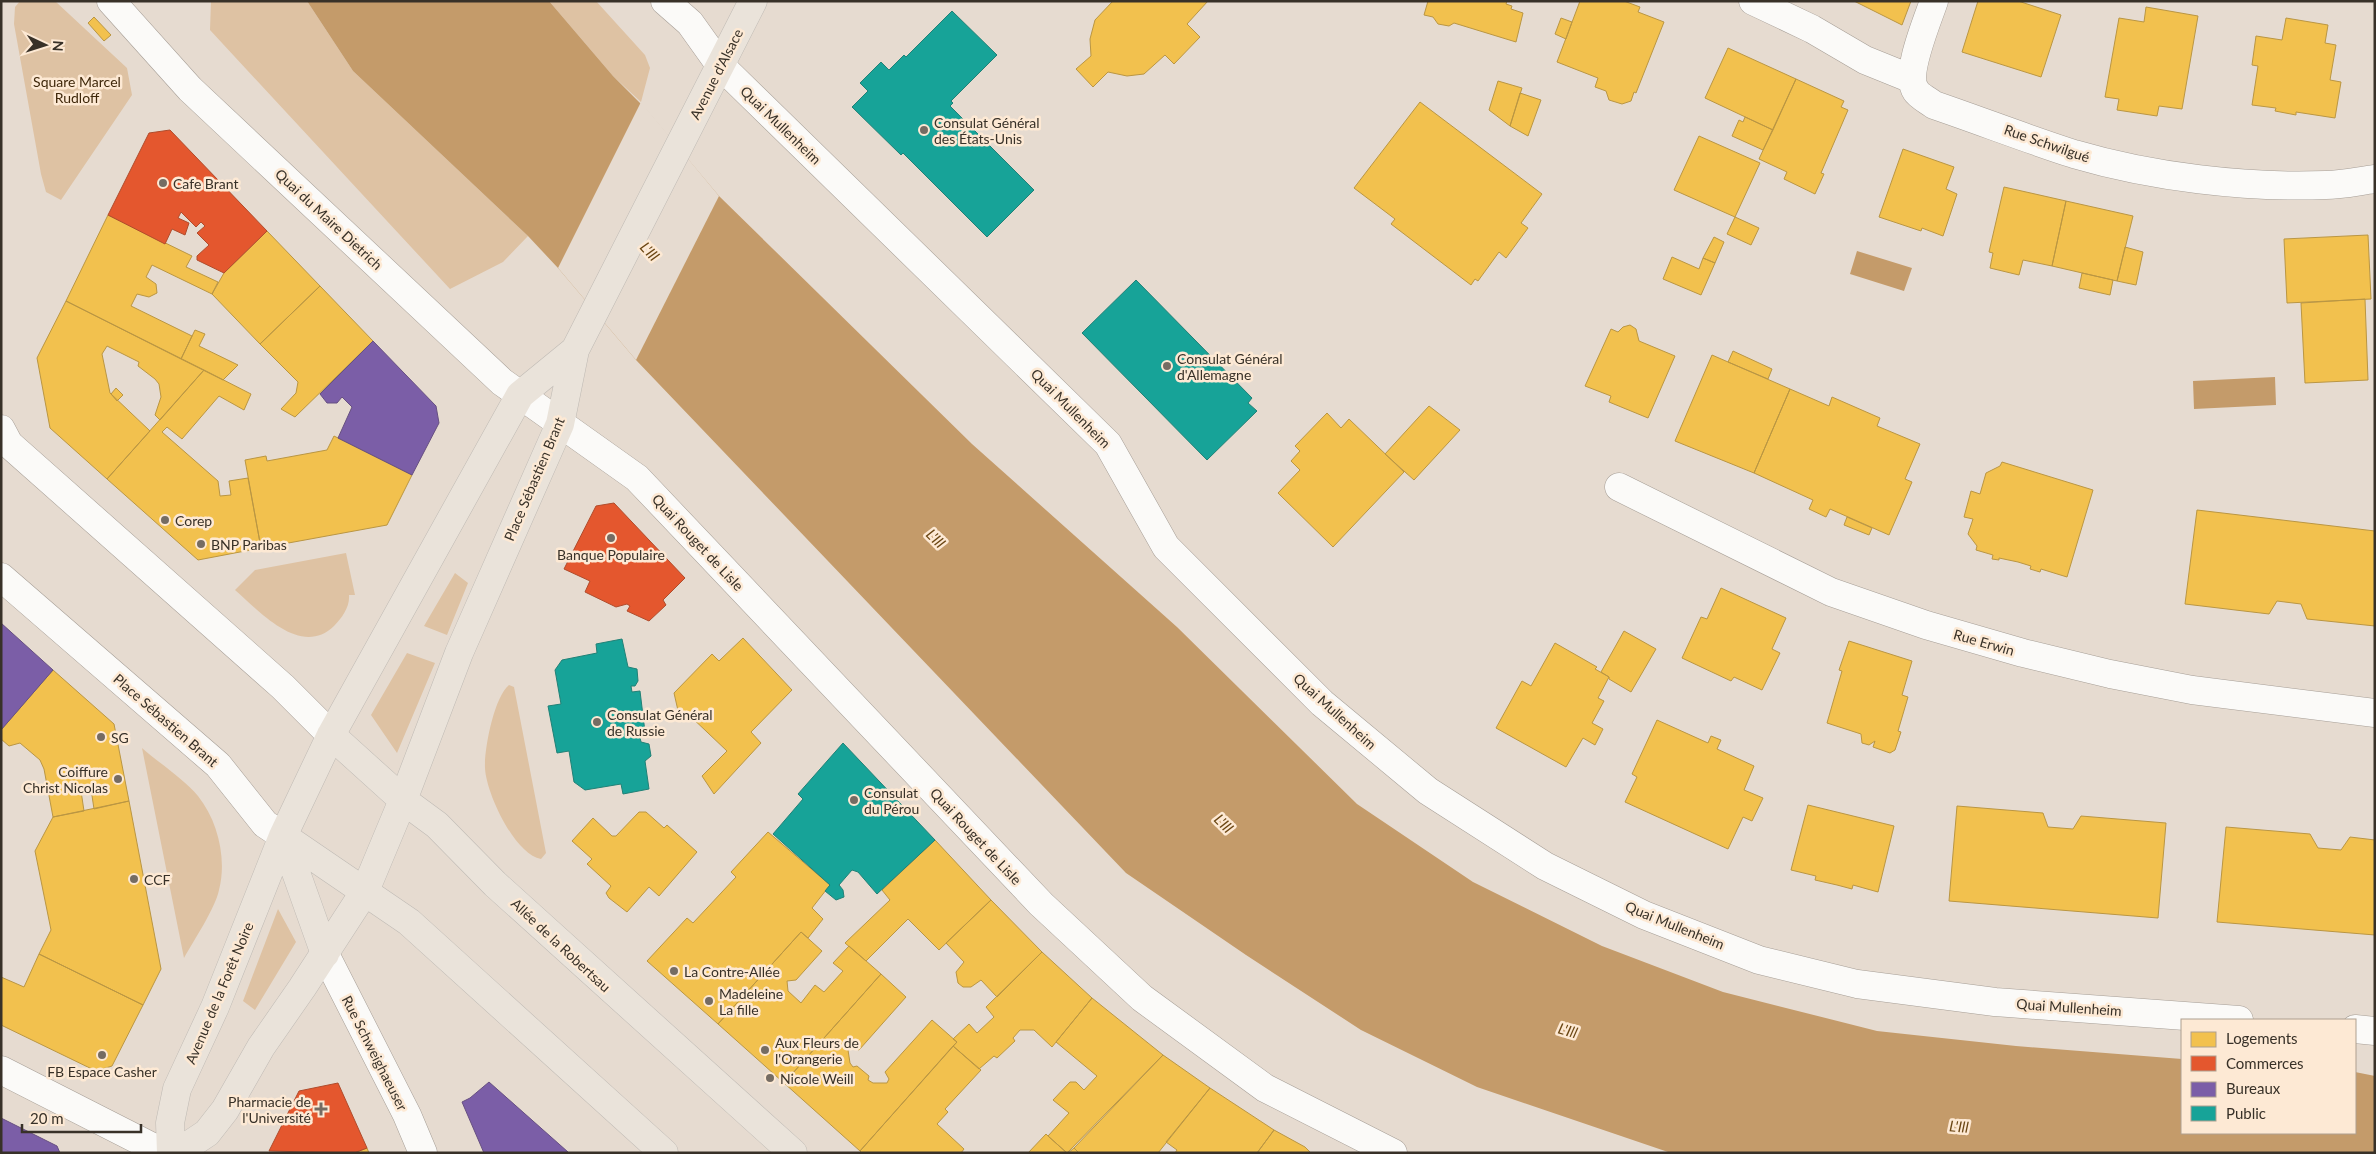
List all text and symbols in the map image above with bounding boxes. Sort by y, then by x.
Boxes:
north arrow [20,20,70,70]
street label: Avenue d'Alsace [686,26,746,122]
text: N [50,40,67,52]
park label: Square Marcel Rudloff [33,73,121,106]
street label: Quai Mullenheim [737,82,825,168]
place label: Consulat Général des États-Unis [934,114,1040,147]
street label: Rue Schwilgué [2002,120,2092,166]
marker: Consulat Général des États-Unis [918,124,930,136]
street label: Quai du Maire Dietrich [272,165,386,273]
place label: Cafe Brant [173,175,238,192]
marker: Cafe Brant [157,177,169,189]
water label: L'Ill [637,238,664,265]
place label: Consulat Général d'Allemagne [1177,350,1283,383]
marker: Consulat Général d'Allemagne [1161,360,1173,372]
street label: Quai Mullenheim [1028,365,1114,451]
street label: Place Sébastien Brant [500,414,568,544]
street label: Quai Rouget de Lisle [649,490,747,594]
place label: Corep [175,512,212,529]
marker: Corep [159,514,171,526]
water label: L'Ill [923,525,950,552]
marker: Banque Populaire [605,532,617,544]
place label: BNP Paribas [211,536,287,553]
marker: BNP Paribas [195,538,207,550]
place label: Banque Populaire [557,546,665,563]
street label: Rue Erwin [1952,625,2016,659]
street label: Quai Mullenheim [1290,669,1380,753]
street label: Place Sébastien Brant [110,670,222,770]
place label: Consulat Général de Russie [607,706,713,739]
marker: Consulat Général de Russie [591,716,603,728]
place label: SG [111,729,129,746]
marker: SG [95,731,107,743]
place label: Coiffure Christ Nicolas [23,763,108,796]
marker: Coiffure Christ Nicolas [112,773,124,785]
place label: Consulat du Pérou [864,784,919,817]
street label: Quai Rouget de Lisle [927,784,1025,888]
marker: Consulat du Pérou [848,794,860,806]
water label: L'Ill [1211,810,1238,837]
place label: CCF [144,871,171,888]
marker: CCF [128,873,140,885]
street label: Allée de la Robertsau [508,895,614,995]
street label: Quai Mullenheim [1623,897,1727,953]
street label: Avenue de la Forêt Noire [181,919,257,1067]
place label: La Contre-Allée [684,963,780,980]
marker: La Contre-Allée [668,965,680,977]
place label: Madeleine La fille [719,985,783,1018]
street label: Rue Schweighaeuser [339,993,411,1113]
marker: Madeleine La fille [703,995,715,1007]
street label: Quai Mullenheim [2016,995,2122,1019]
water label: L'Ill [1556,1019,1580,1042]
legend [2181,1019,2356,1134]
text: Logements [2226,1029,2298,1047]
place label: Aux Fleurs de l'Orangerie [775,1034,859,1067]
marker: Aux Fleurs de l'Orangerie [759,1044,771,1056]
marker: FB Espace Casher [96,1049,108,1061]
text: Commerces [2226,1054,2304,1072]
place label: FB Espace Casher [47,1063,157,1080]
place label: Nicole Weill [780,1070,854,1087]
marker: Nicole Weill [764,1072,776,1084]
text: Bureaux [2226,1079,2281,1097]
place label: Pharmacie de l'Université [228,1093,311,1126]
scale bar [22,1102,141,1134]
marker: Pharmacie de l'Université [315,1103,327,1115]
text: Public [2226,1104,2266,1122]
text: 20 m [30,1109,64,1127]
water label: L'Ill [1949,1116,1970,1136]

